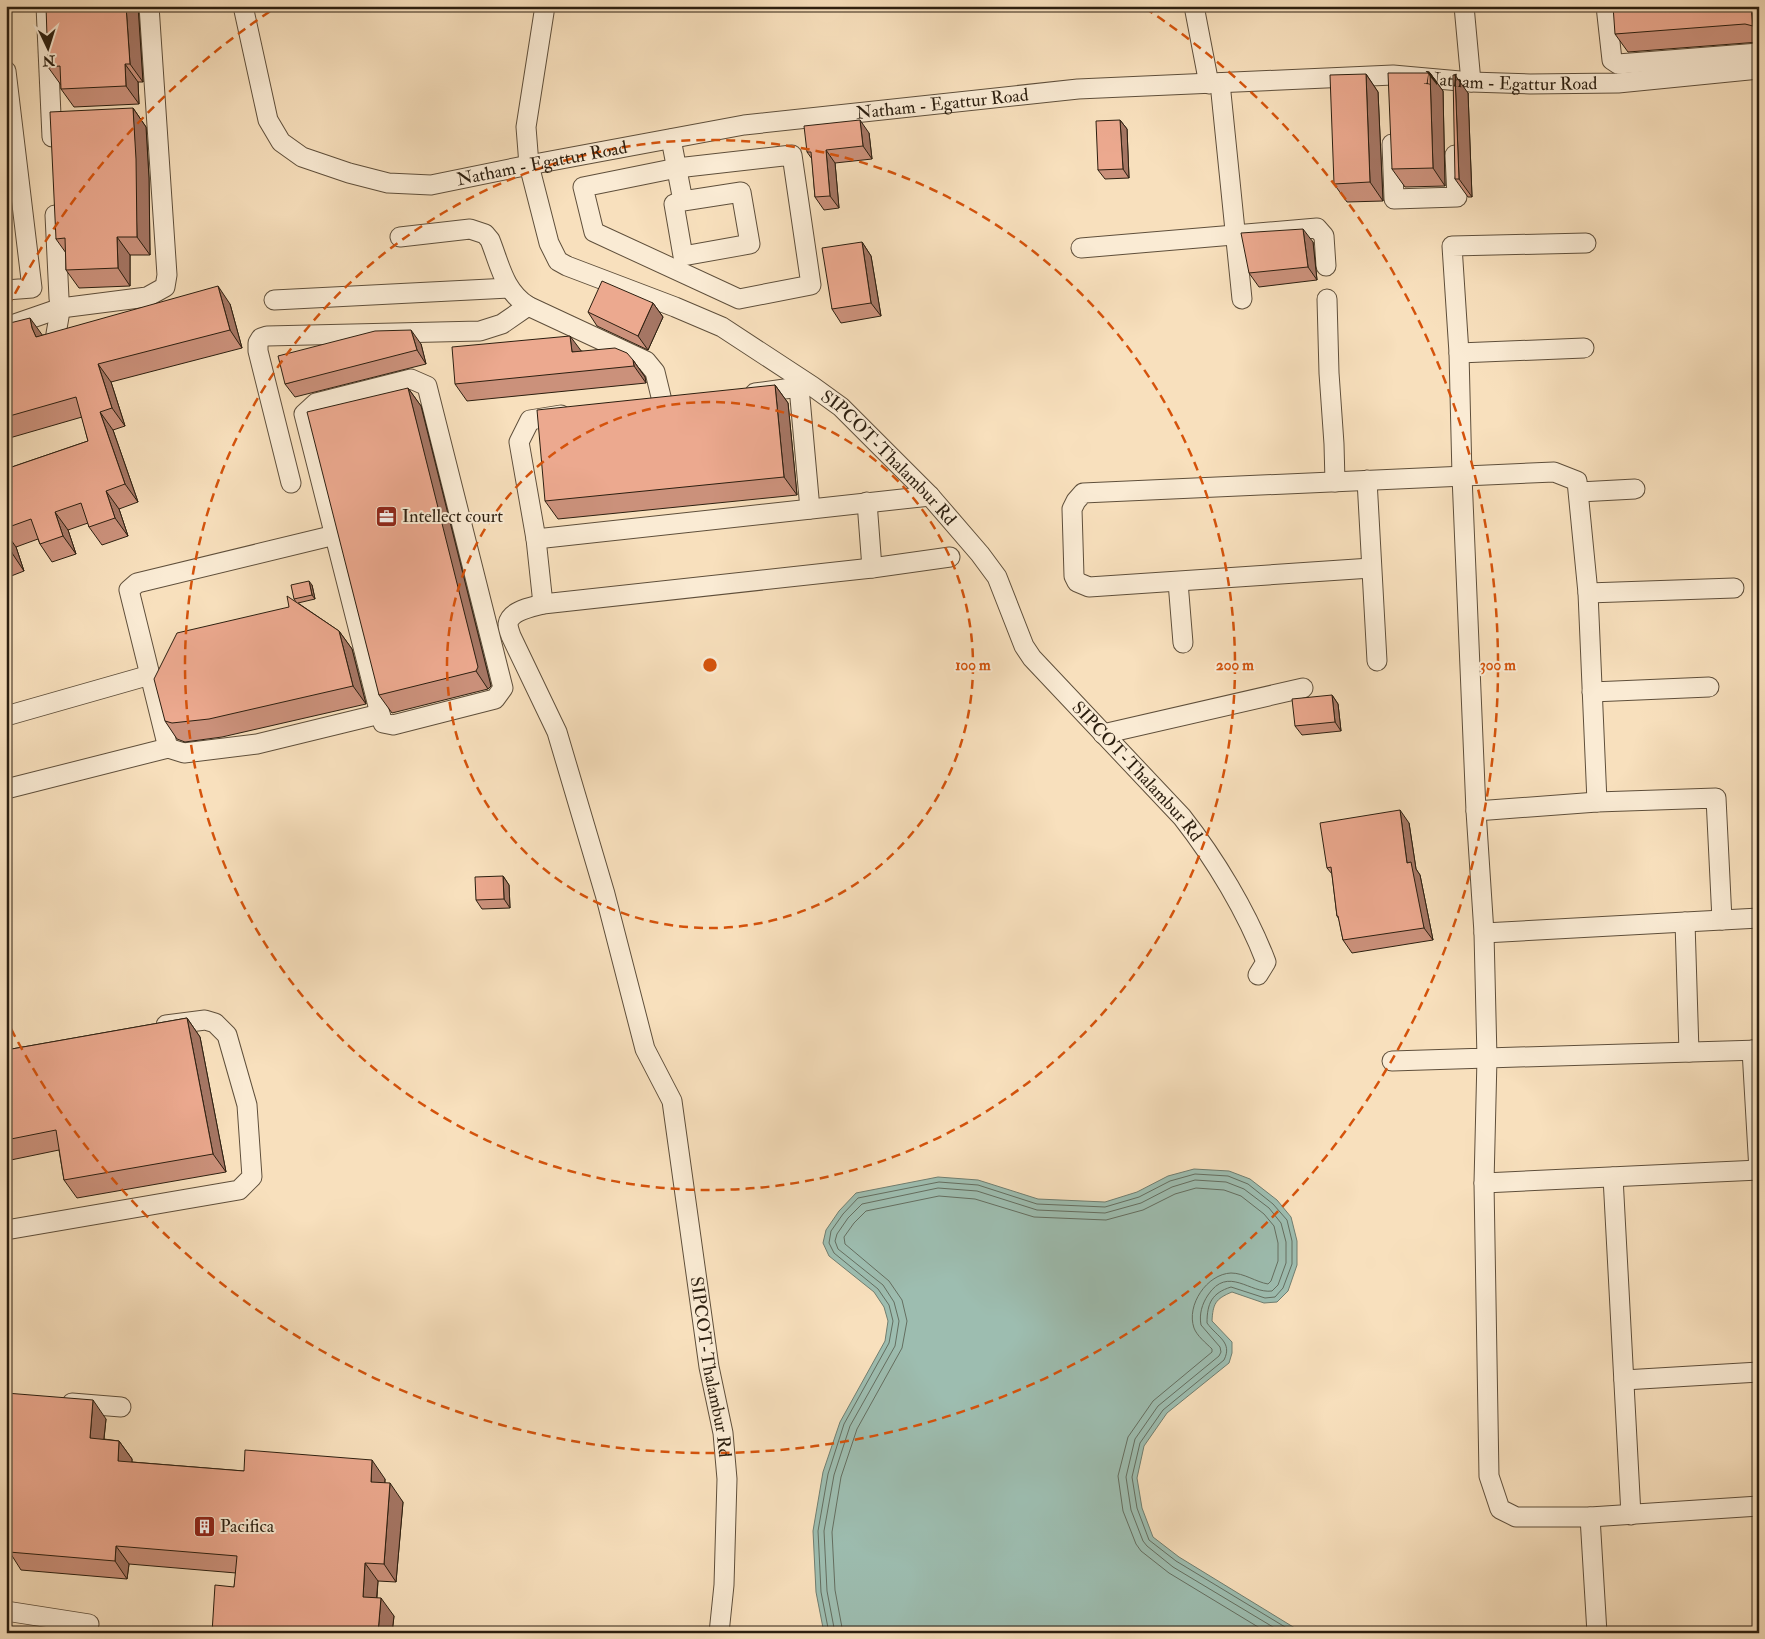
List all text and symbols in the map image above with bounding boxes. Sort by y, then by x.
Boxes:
north arrow [22,22,72,72]
text: N [42,51,57,69]
street label: Natham - Egattur Road [1423,66,1598,96]
street label: Natham - Egattur Road [855,83,1030,124]
street label: Natham - Egattur Road [454,135,629,191]
street label: SIPCOT-Thalambur Rd [816,385,962,530]
office icon: Intellect court [374,504,398,528]
place label: Intellect court [402,505,503,528]
centre of rings [701,656,719,674]
text: 100 m [955,656,991,675]
text: 200 m [1216,656,1254,675]
text: 300 m [1480,656,1516,675]
street label: SIPCOT-Thalambur Rd [1067,696,1208,846]
street label: SIPCOT-Thalambur Rd [685,1275,737,1459]
building icon: Pacifica [192,1514,216,1538]
place label: Pacifica [220,1515,275,1538]

